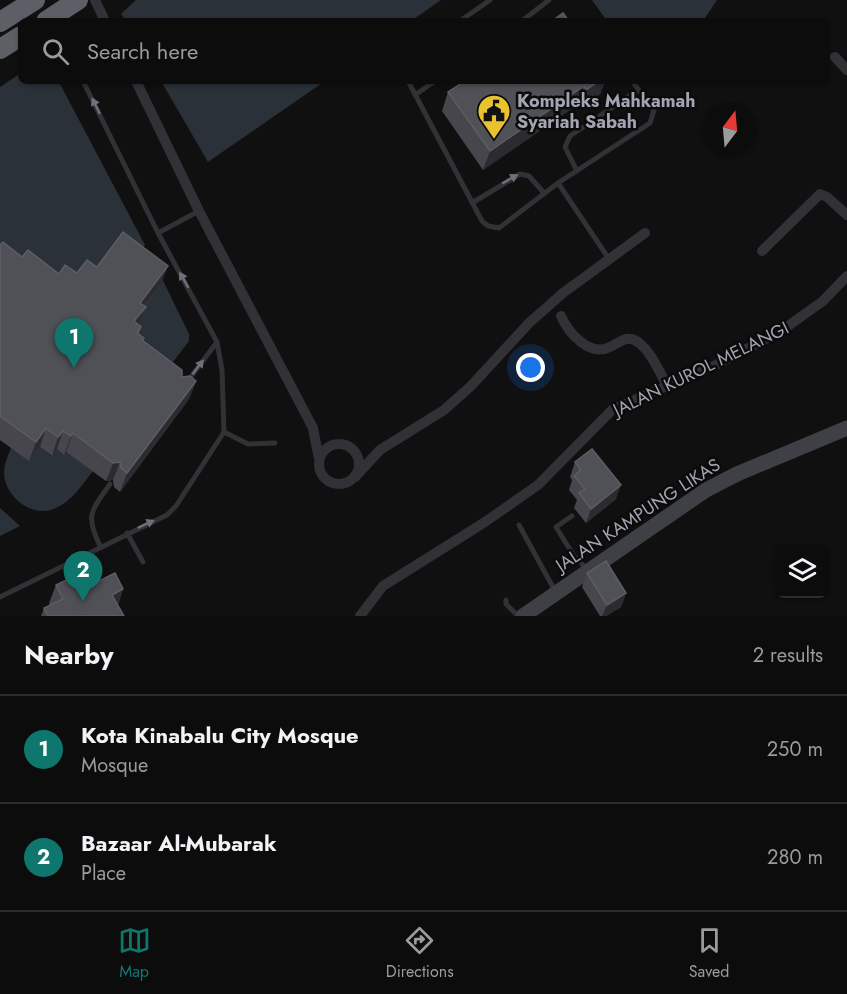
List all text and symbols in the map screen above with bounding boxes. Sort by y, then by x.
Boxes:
search box [18,18,829,84]
icon: search [39,35,72,68]
text: Search here [87,35,198,67]
place label: Kompleks Mahkamah Syariah Sabah [517,88,695,135]
public building icon: Kompleks Mahkamah Syariah Sabah [476,93,512,140]
one-way arrow [91,97,101,115]
north arrow [703,102,757,156]
one-way arrow [502,174,519,184]
one-way arrow [179,271,189,288]
street label: JALAN KUROL MELANGI [607,315,793,424]
pin: 1 [54,318,94,368]
your location [516,353,545,382]
one-way arrow [192,359,205,375]
street label: JALAN KAMPUNG LIKAS [549,452,726,579]
one-way arrow [138,520,155,529]
map controls [775,544,829,598]
button: layers [775,544,829,598]
pin: 2 [64,552,103,601]
text: Nearby [24,636,113,674]
text: 2 results [753,641,823,670]
text: Kota Kinabalu City Mosque [81,719,359,751]
text: 1 [38,735,49,764]
text: 250 m [767,735,823,764]
text: Mosque [81,751,148,780]
text: Bazaar Al-Mubarak [81,827,277,859]
text: 2 [37,843,50,872]
text: 280 m [767,843,823,872]
text: Place [81,859,126,888]
tab: Map [118,924,151,983]
tab: Directions [386,924,454,983]
tab: Saved [689,924,729,983]

